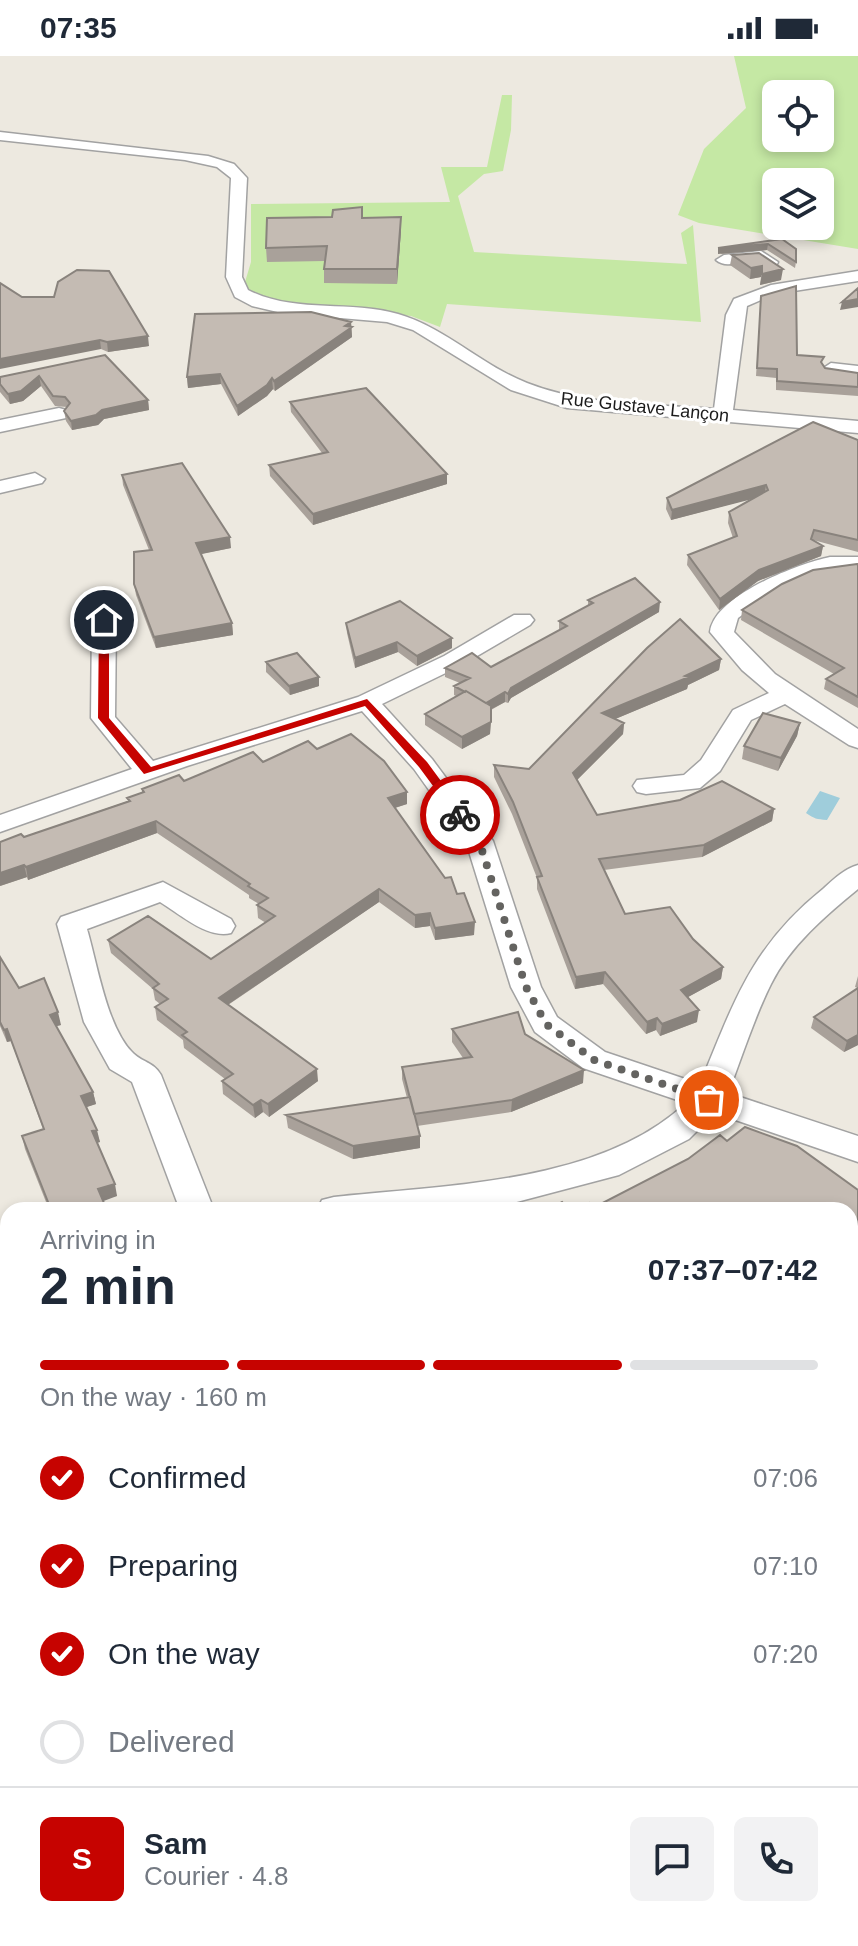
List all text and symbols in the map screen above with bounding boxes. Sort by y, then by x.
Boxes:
text: 07:35 [40,11,117,44]
map controls [762,80,834,240]
button: locate [762,80,834,152]
button: layers [762,168,834,240]
street label: Rue Gustave Lançon [560,388,730,426]
pin [70,586,138,654]
icon: home [82,598,126,642]
courier [420,775,500,855]
icon: bike [438,793,482,837]
pin [675,1066,743,1134]
icon: bag [687,1078,731,1122]
text: Arriving in [40,1225,156,1255]
text: 07:37–07:42 [648,1253,818,1286]
text: 2 min [40,1257,176,1315]
text: On the way · 160 m [40,1382,267,1412]
icon: check [40,1456,84,1500]
text: Confirmed [108,1461,246,1494]
text: 07:06 [753,1463,818,1493]
icon: check [40,1544,84,1588]
text: Preparing [108,1549,238,1582]
text: 07:10 [753,1551,818,1581]
icon: check [40,1632,84,1676]
text: On the way [108,1637,260,1670]
text: 07:20 [753,1639,818,1669]
text: Delivered [108,1725,235,1758]
button: chat [630,1817,714,1901]
button: phone [734,1817,818,1901]
text: Sam [144,1827,207,1860]
text: S [72,1842,92,1875]
text: Courier · 4.8 [144,1861,289,1891]

